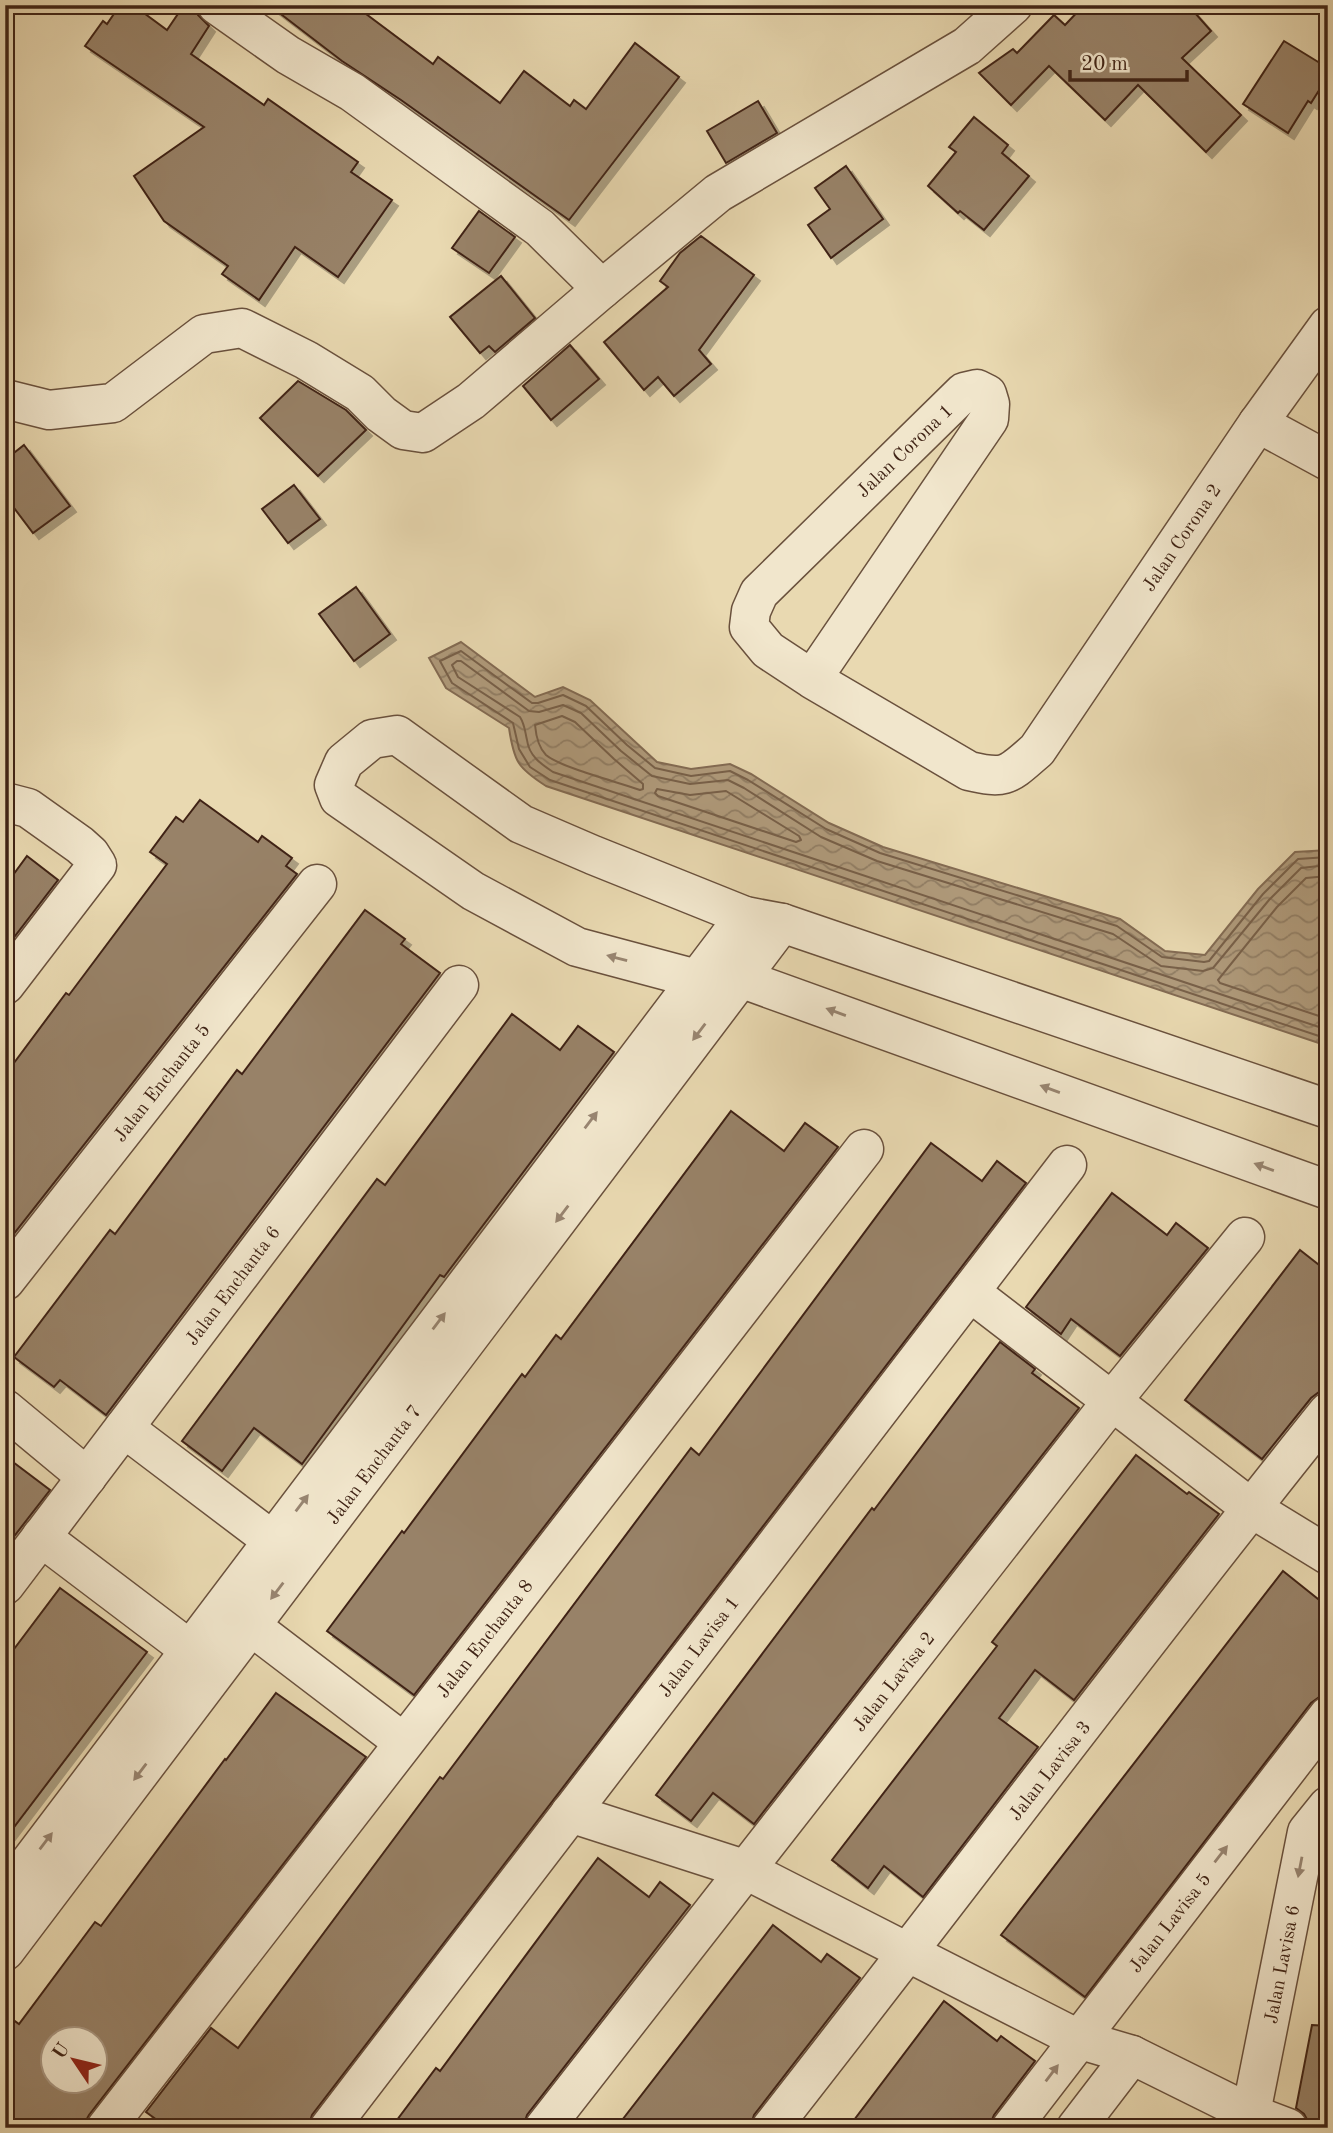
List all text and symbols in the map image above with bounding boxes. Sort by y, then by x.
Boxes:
scale bar [1070,38,1188,82]
text: 20 m [1081,54,1128,75]
street label: Jalan Corona 1 [854,402,957,502]
street label: Jalan Corona 2 [1140,481,1226,596]
one-way arrow [606,952,628,963]
one-way arrow [825,1006,846,1017]
street label: Jalan Enchanta 5 [111,1021,215,1146]
one-way arrow [693,1023,707,1041]
one-way arrow [1039,1084,1060,1095]
one-way arrow [583,1111,597,1129]
one-way arrow [1253,1161,1274,1172]
one-way arrow [556,1205,570,1223]
street label: Jalan Enchanta 6 [183,1223,285,1350]
one-way arrow [431,1313,446,1331]
street label: Jalan Enchanta 7 [324,1402,426,1529]
one-way arrow [294,1494,308,1512]
street label: Jalan Enchanta 8 [434,1577,538,1702]
one-way arrow [270,1581,285,1599]
street label: Jalan Lavisa 1 [656,1594,744,1701]
street label: Jalan Lavisa 2 [850,1629,940,1736]
street label: Jalan Lavisa 3 [1006,1718,1096,1825]
one-way arrow [134,1763,148,1781]
one-way arrow [39,1832,54,1850]
one-way arrow [1213,1846,1228,1864]
one-way arrow [1295,1856,1306,1878]
street label: Jalan Lavisa 5 [1126,1870,1216,1977]
street label: Jalan Lavisa 6 [1263,1904,1304,2025]
north arrow [38,2024,108,2094]
text: U [50,2040,74,2063]
one-way arrow [1045,2064,1059,2082]

